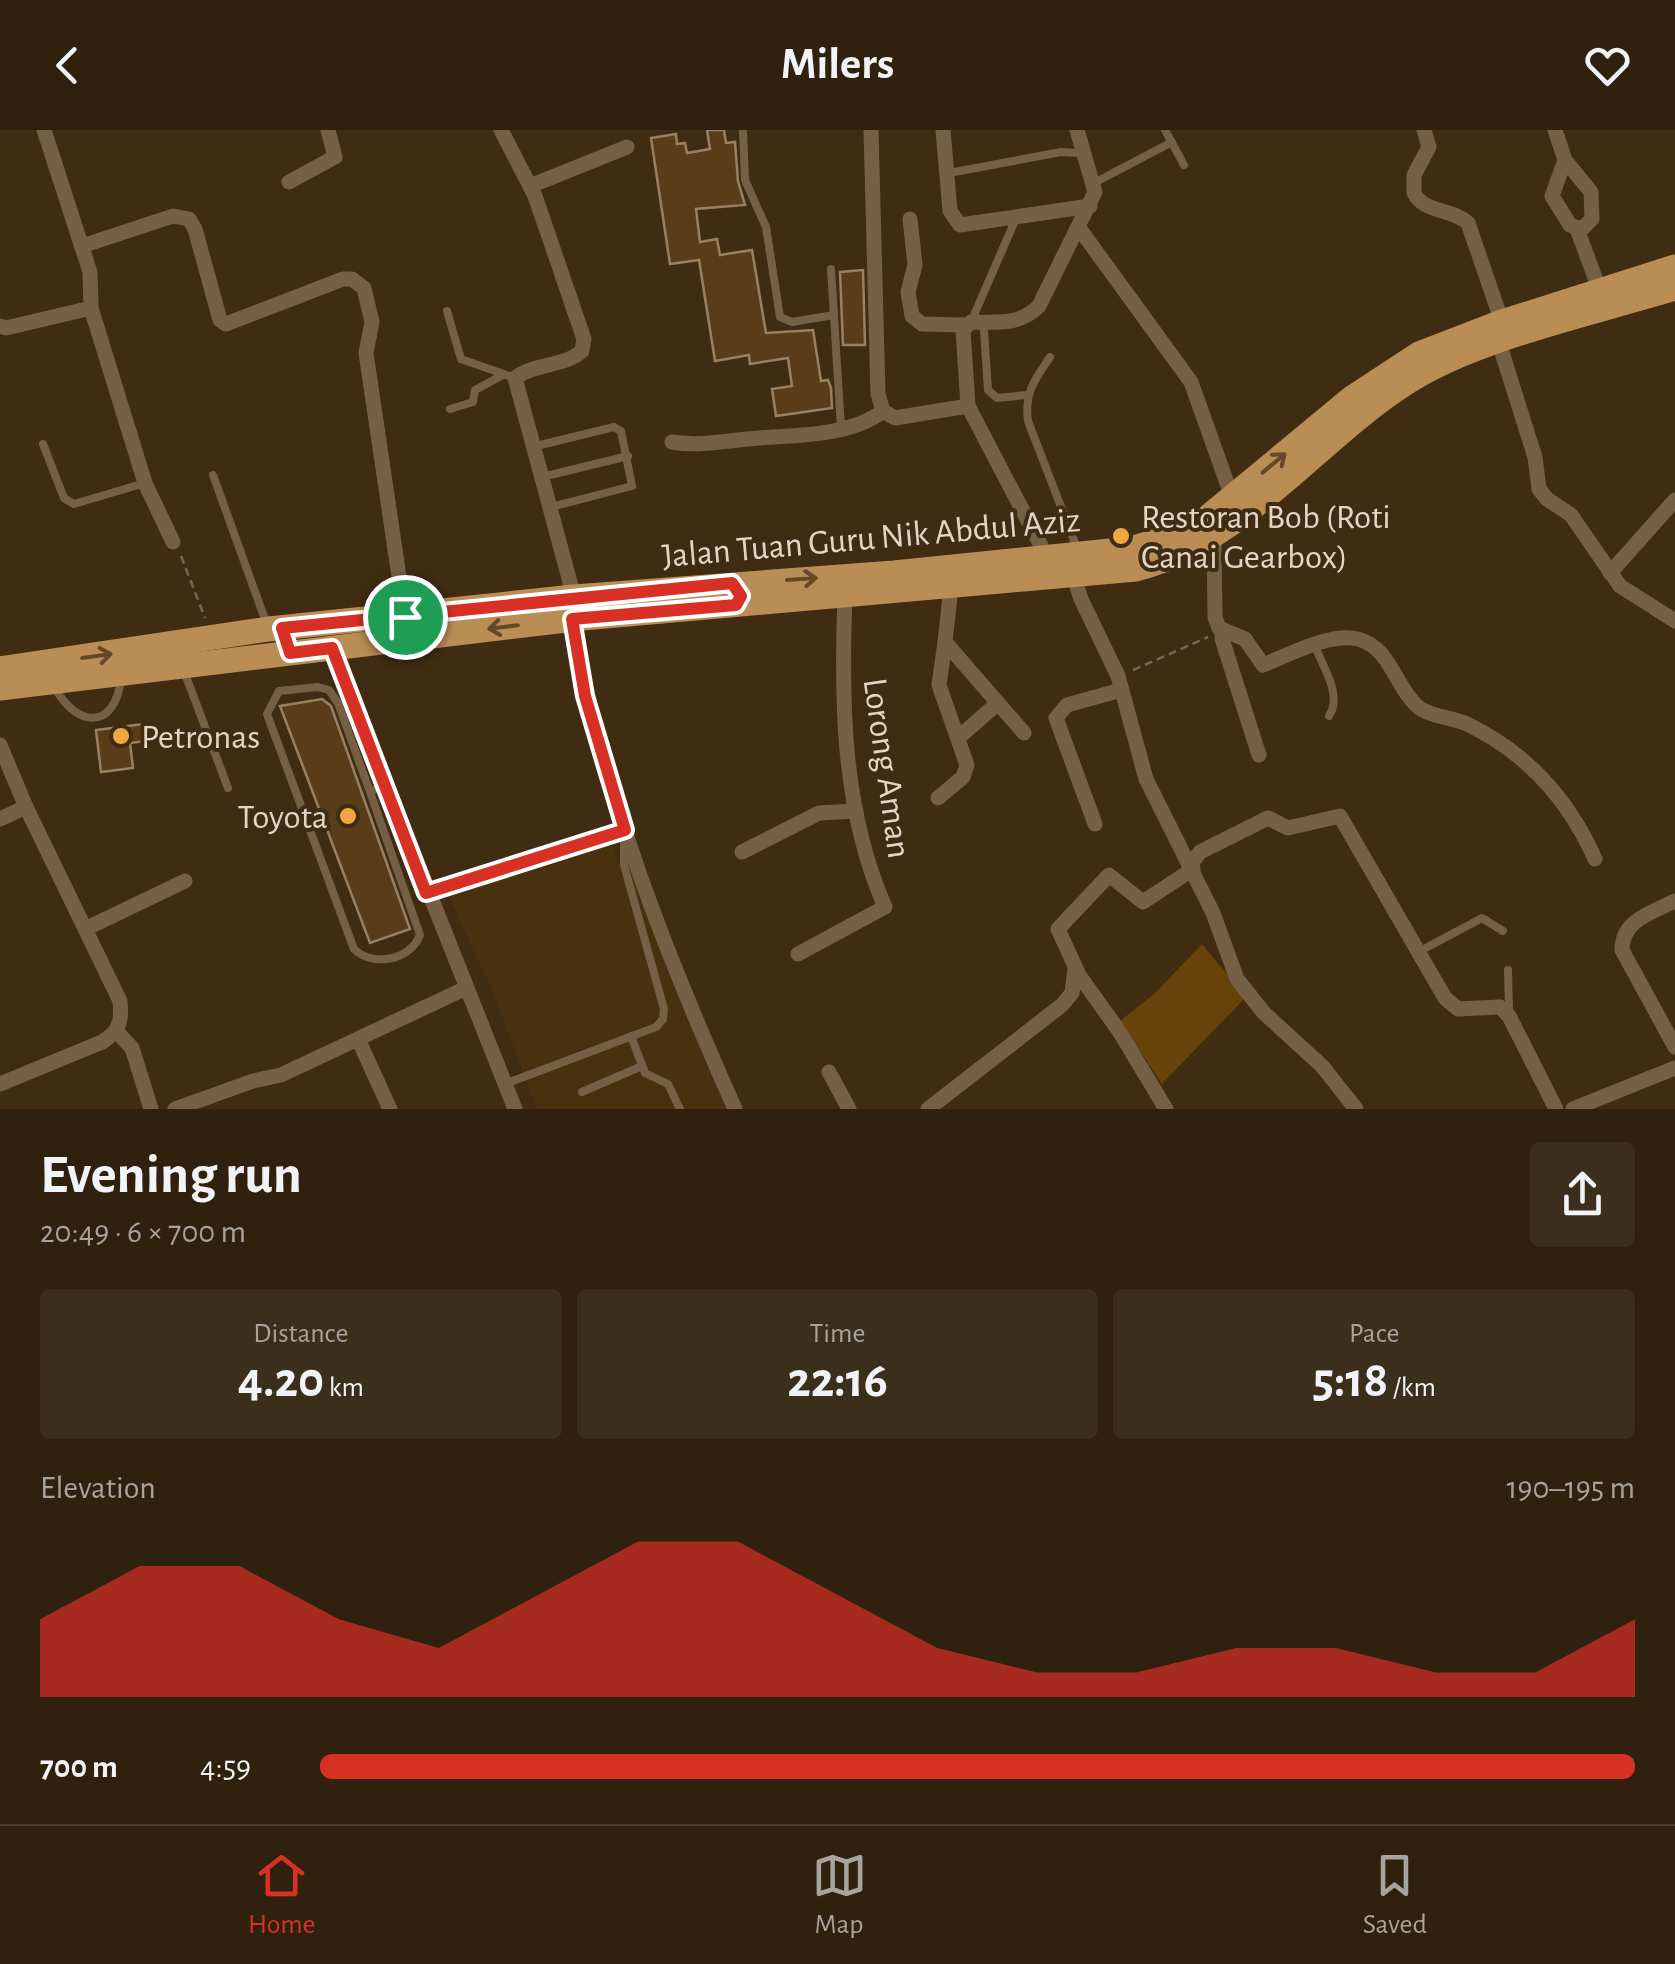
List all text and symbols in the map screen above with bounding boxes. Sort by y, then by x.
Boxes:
icon: back [40,38,95,93]
icon: heart [1580,38,1635,93]
text: Milers [781,42,894,87]
one-way arrow [1261,452,1287,474]
place label: Restoran Bob (Roti Canai Gearbox) [1141,500,1391,575]
street label: Jalan Tuan Guru Nik Abdul Aziz [661,503,1082,574]
marker: Restoran Bob (Roti Canai Gearbox) [1110,525,1132,547]
one-way arrow [786,569,818,588]
pin [363,575,448,660]
icon: arrive [378,590,433,645]
one-way arrow [488,618,520,637]
one-way arrow [80,646,112,664]
street label: Lorong Aman [857,676,916,861]
place label: Petronas [141,720,260,755]
marker: Petronas [110,725,132,747]
place label: Toyota [237,800,328,835]
marker: Toyota [337,805,359,827]
button: share [1530,1142,1635,1247]
text: Evening run [40,1148,302,1203]
text: 20:49 · 6 × 700 m [40,1216,246,1248]
text: Distance [253,1320,348,1348]
text: Time [810,1320,865,1348]
text: Pace [1349,1320,1399,1348]
text: 4.20 [238,1356,324,1406]
text: 22:16 [787,1356,888,1406]
text: 5:18 [1312,1356,1388,1406]
text: km [324,1374,364,1402]
text: /km [1388,1374,1436,1402]
text: Elevation [40,1472,156,1504]
text: 190–195 m [1507,1472,1635,1504]
text: 700 m [40,1751,118,1783]
text: 4:59 [200,1751,251,1783]
tab: Home [248,1848,315,1942]
tab: Map [812,1848,867,1942]
tab: Saved [1363,1848,1427,1942]

